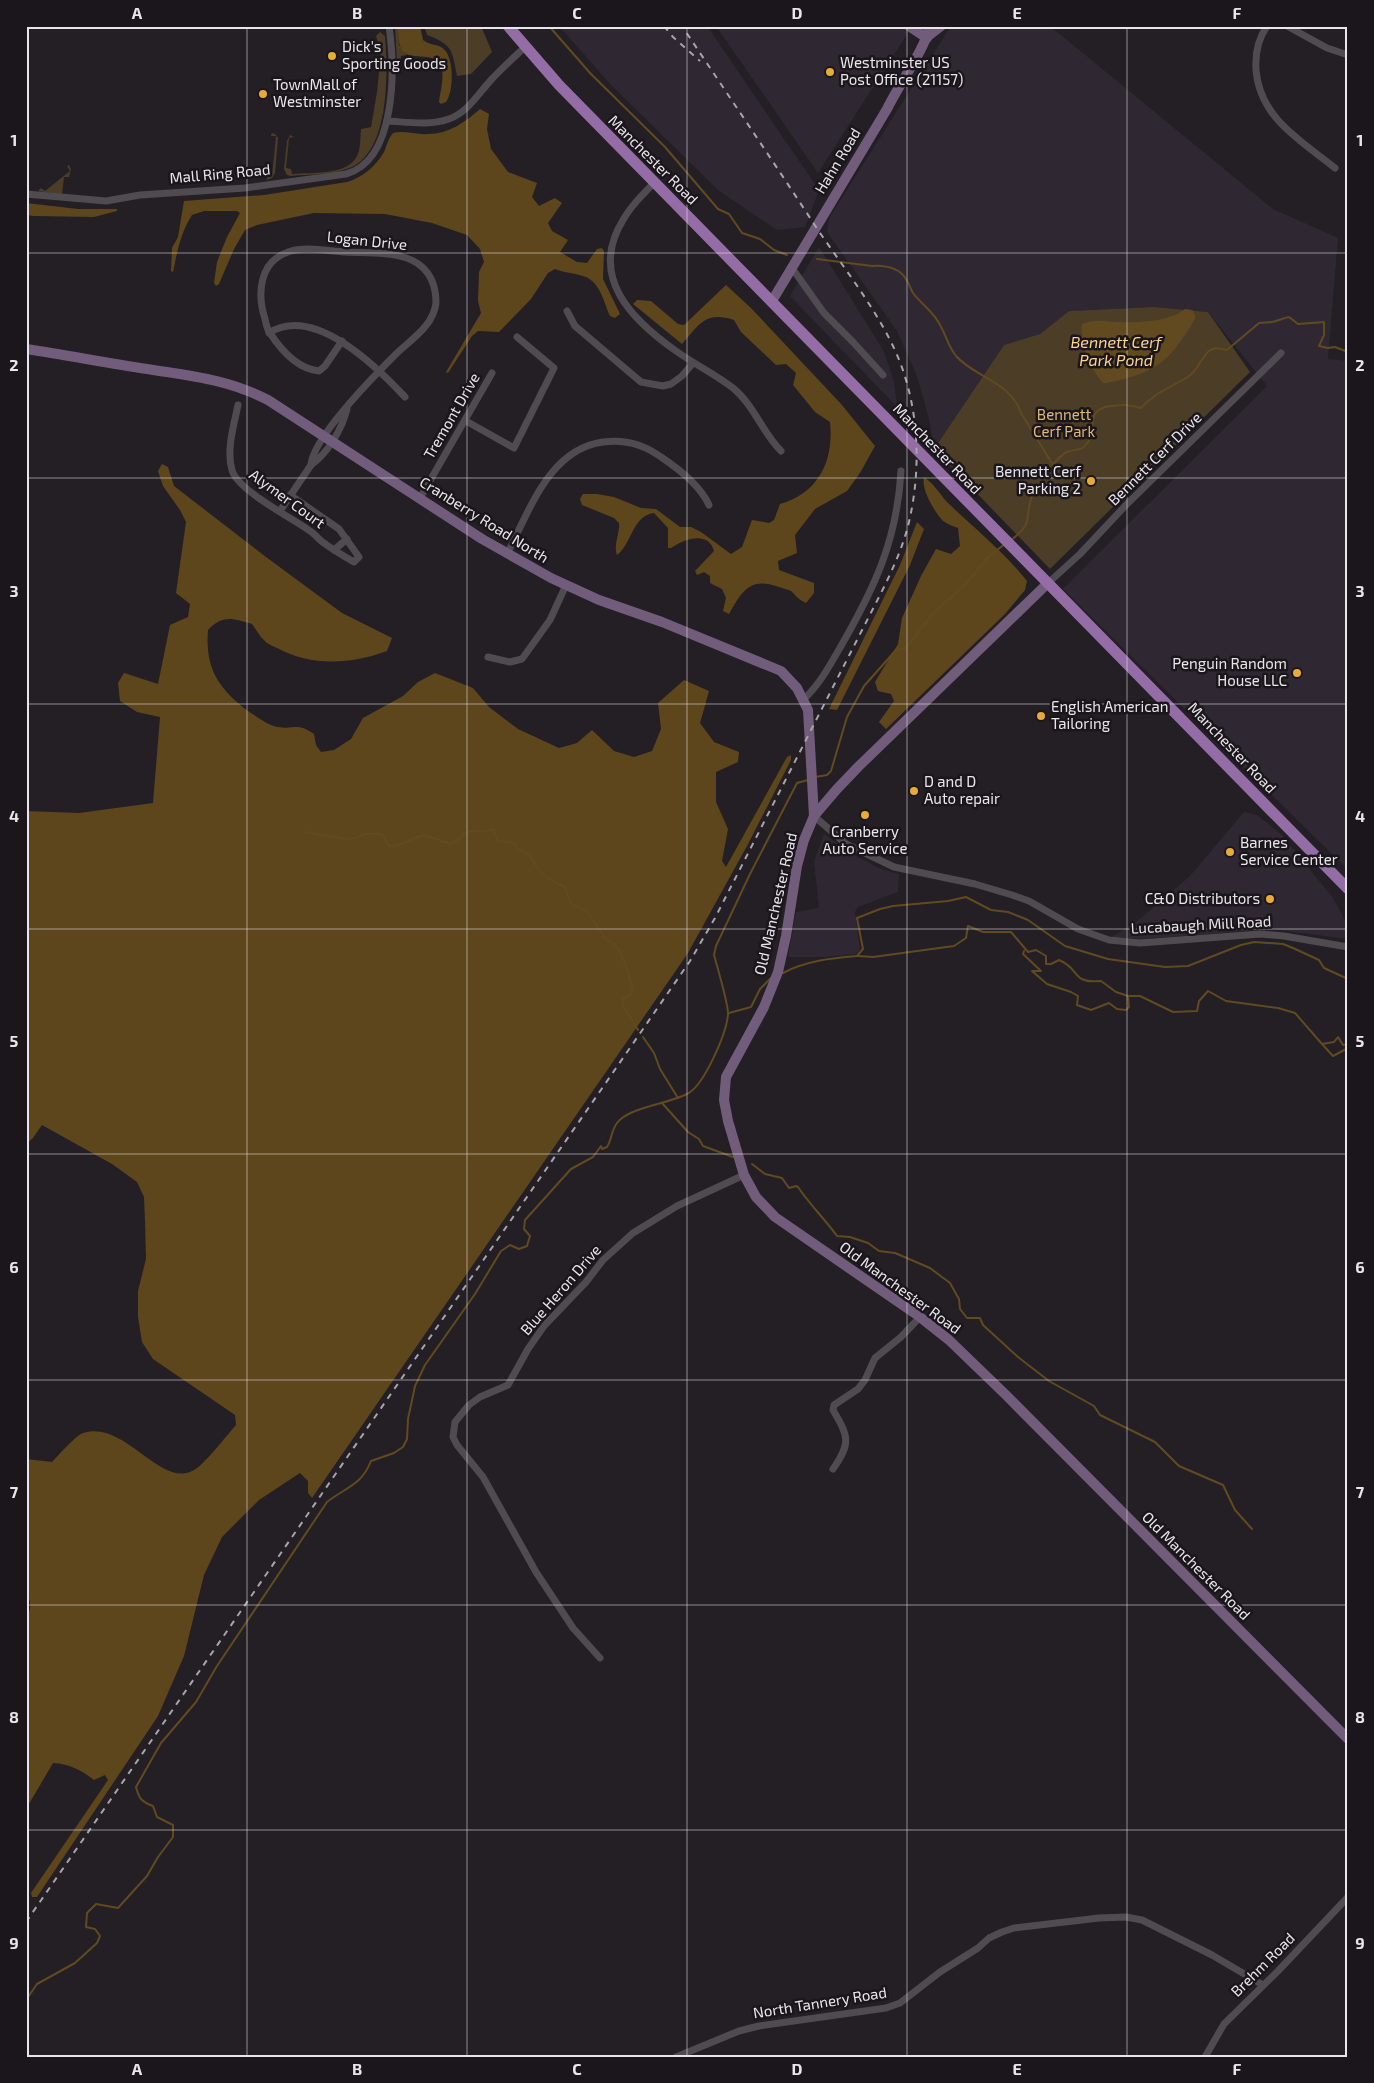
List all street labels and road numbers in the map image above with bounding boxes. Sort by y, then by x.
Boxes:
street label: Manchester Road [605,111,702,208]
street label: Hahn Road [810,124,864,197]
street label: Mall Ring Road [169,160,271,186]
street label: Logan Drive [326,227,408,253]
street label: Tremont Drive [419,369,483,462]
street label: Manchester Road [890,399,986,497]
street label: Bennett Cerf Drive [1104,408,1205,509]
street label: Alymer Court [246,465,329,532]
street label: Cranberry Road North [417,472,552,566]
street label: Manchester Road [1185,698,1281,796]
street label: Old Manchester Road [750,831,800,977]
street label: Lucabaugh Mill Road [1130,911,1272,937]
street label: Old Manchester Road [836,1237,965,1337]
street label: Blue Heron Drive [516,1240,604,1338]
street label: Old Manchester Road [1139,1507,1255,1623]
street label: Brehm Road [1227,1929,1298,2000]
street label: North Tannery Road [752,1983,888,2021]

